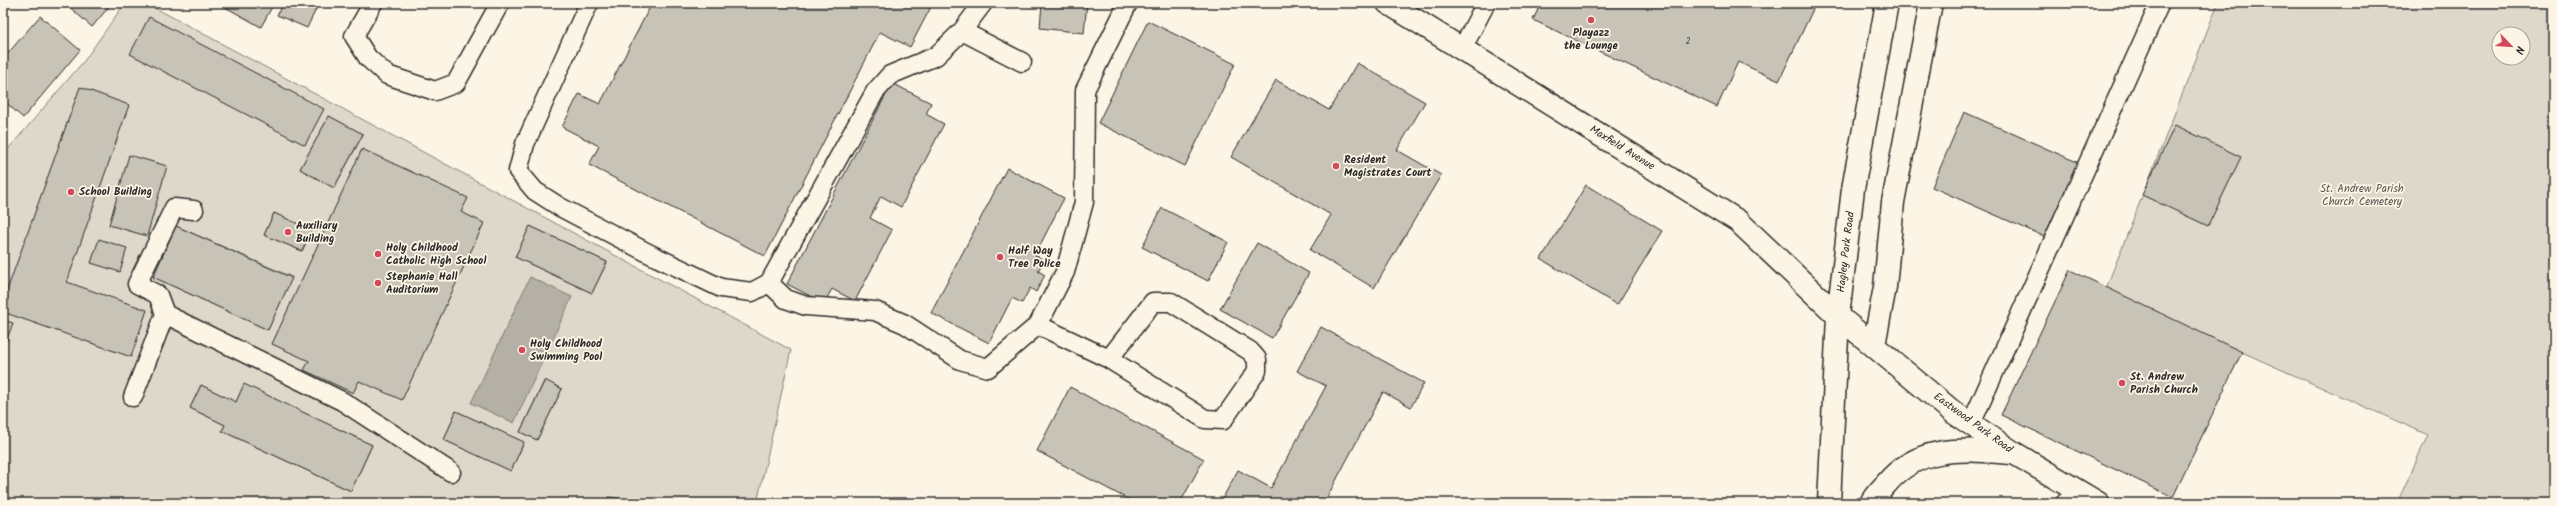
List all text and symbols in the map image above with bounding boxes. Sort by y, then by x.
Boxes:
marker: Playazz the Lounge [1586,15,1596,25]
place label: Playazz the Lounge [1564,24,1619,55]
north arrow [2491,26,2531,66]
house number: 2 [1685,34,1691,49]
text: N [2510,43,2529,57]
street label: Maxfield Avenue [1586,121,1658,175]
place label: Resident Magistrates Court [1344,151,1433,182]
marker: Resident Magistrates Court [1331,161,1341,171]
park label: St. Andrew Parish Church Cemetery [2320,180,2404,211]
place label: School Building [79,183,152,201]
marker: School Building [66,187,76,197]
street label: Hagley Park Road [1832,210,1860,293]
place label: Auxiliary Building [296,217,338,248]
marker: Auxiliary Building [283,227,293,237]
place label: Holy Childhood Catholic High School [386,239,486,270]
place label: Half Way Tree Police [1008,242,1061,273]
marker: Holy Childhood Catholic High School [373,249,383,259]
marker: Half Way Tree Police [995,252,1005,262]
place label: Stephanie Hall Auditorium [386,268,457,299]
marker: Stephanie Hall Auditorium [373,278,383,288]
place label: Holy Childhood Swimming Pool [530,335,603,366]
marker: Holy Childhood Swimming Pool [517,345,527,355]
place label: St. Andrew Parish Church [2130,368,2198,399]
marker: St. Andrew Parish Church [2117,378,2127,388]
street label: Eastwood Park Road [1930,388,2017,458]

